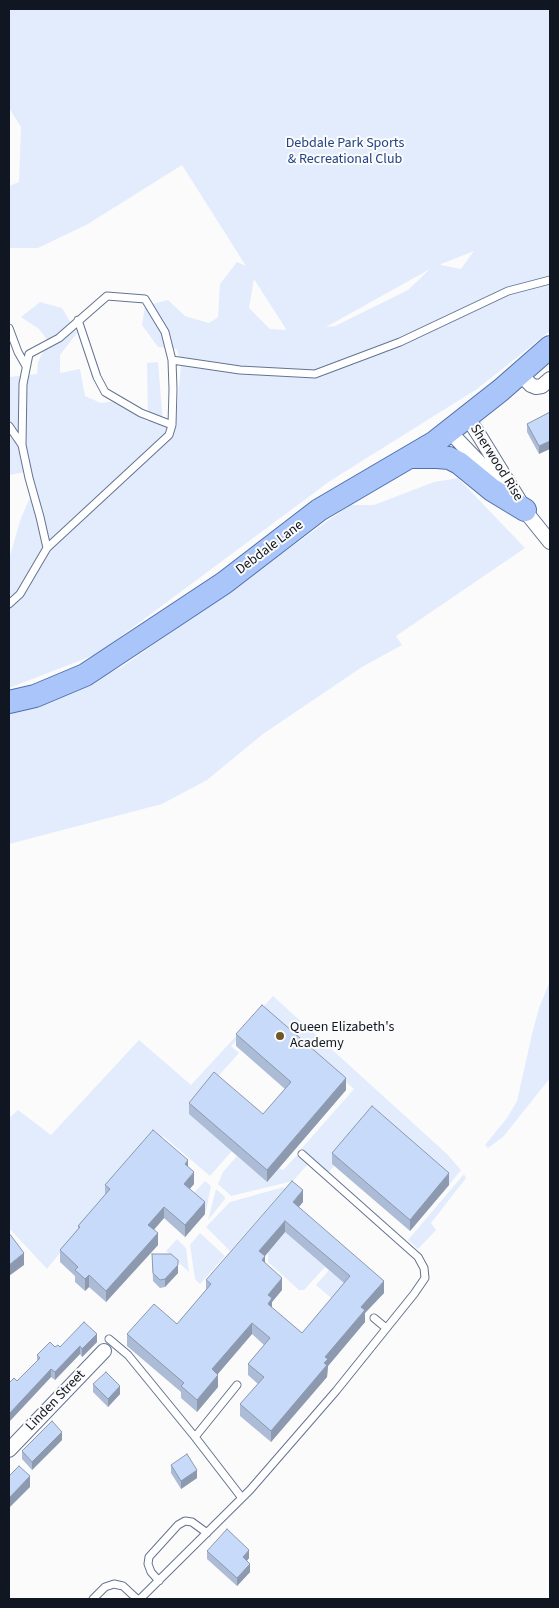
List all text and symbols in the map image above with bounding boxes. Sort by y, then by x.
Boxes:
park label: Debdale Park Sports & Recreational Club [286,136,404,168]
street label: Sherwood Rise [466,422,526,504]
street label: Debdale Lane [233,517,307,579]
place label: Queen Elizabeth's Academy [290,1020,394,1052]
marker: Queen Elizabeth's Academy [274,1030,286,1042]
street label: Linden Street [23,1367,89,1435]

